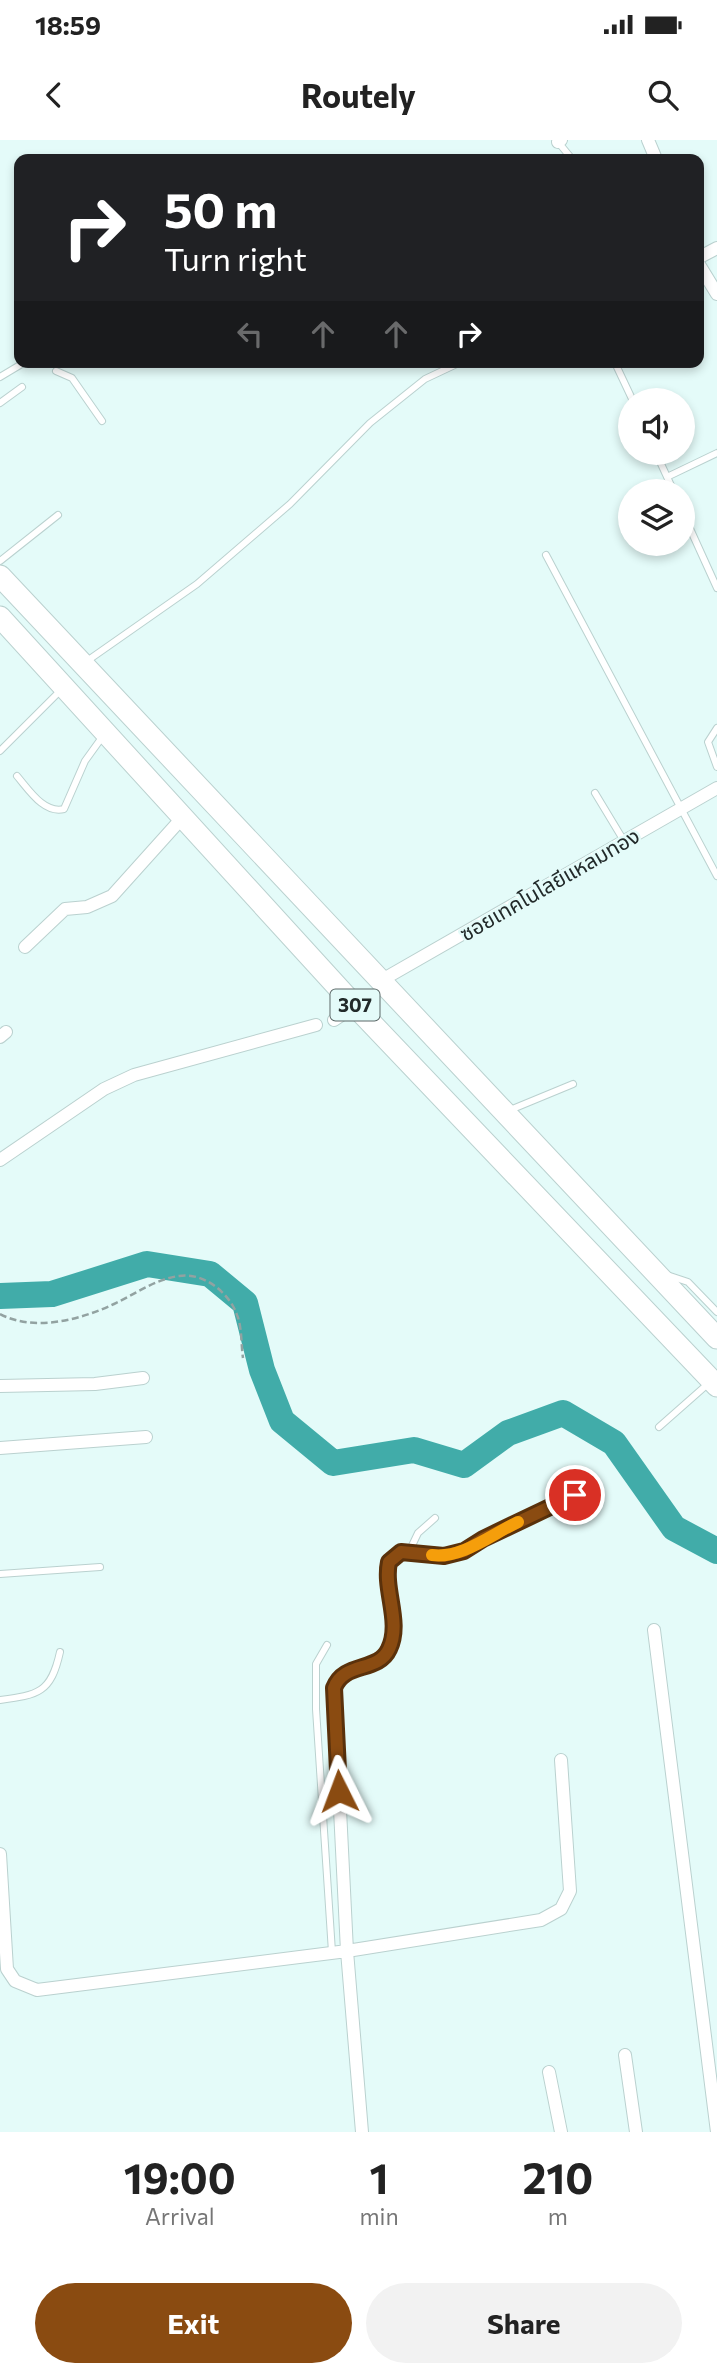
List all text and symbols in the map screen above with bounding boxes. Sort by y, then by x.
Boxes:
text: 18:59 [35,9,101,40]
text: Routely [301,75,416,115]
icon: back [35,76,73,114]
icon: search [644,76,682,114]
text: 50 m [164,178,277,238]
icon: right [49,182,140,273]
text: Turn right [164,238,307,278]
icon: left [231,315,269,353]
icon: ahead [304,315,342,353]
icon: ahead [377,315,415,353]
icon: right [450,315,488,353]
map controls [618,388,695,556]
button: sound [618,388,695,465]
button: layers [618,479,695,556]
street label: ซอยเทคโนโลยีแหลมทอง [455,822,644,945]
road number: 307 [330,990,380,1020]
pin [545,1465,605,1525]
icon: arrive [556,1476,594,1514]
position arrow [302,1754,376,1828]
text: 19:00 [124,2151,236,2203]
text: 1 [370,2151,389,2203]
text: 210 [522,2151,593,2203]
text: Arrival [145,2202,215,2230]
text: min [359,2202,399,2230]
text: m [548,2202,568,2230]
button: Exit [35,2283,352,2363]
button: Share [366,2283,682,2363]

